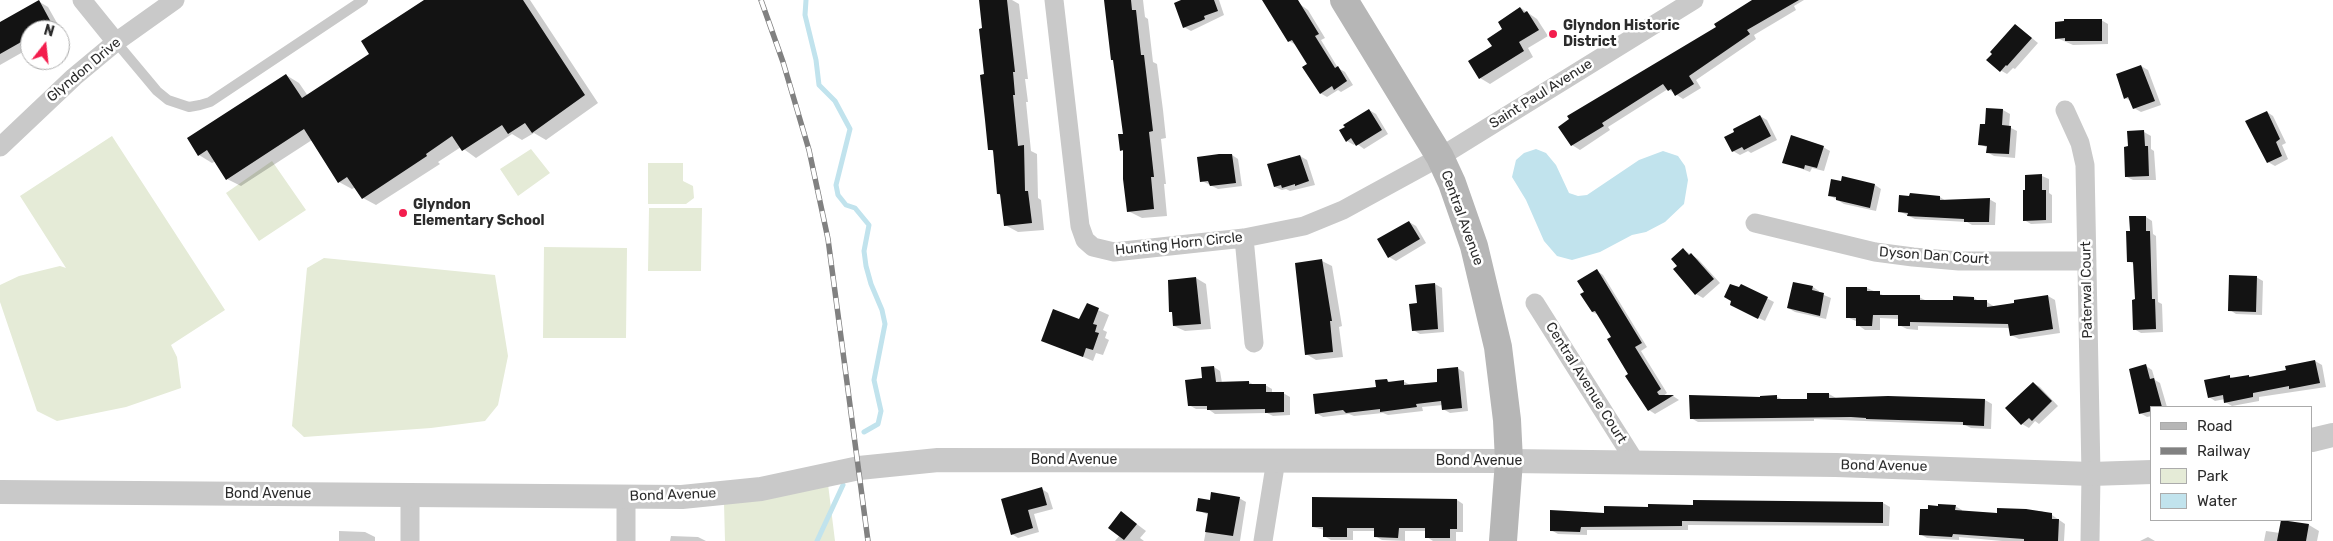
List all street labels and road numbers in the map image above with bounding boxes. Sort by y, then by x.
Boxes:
street label: Glyndon Drive [44,34,124,106]
street label: Saint Paul Avenue [1487,56,1595,132]
street label: Central Avenue [1437,168,1487,268]
street label: Hunting Horn Circle [1114,229,1244,259]
street label: Paterwal Court [2078,241,2096,339]
street label: Dyson Dan Court [1878,244,1990,268]
street label: Central Avenue Court [1542,319,1630,447]
street label: Bond Avenue [1031,452,1117,468]
street label: Bond Avenue [1436,453,1522,469]
street label: Bond Avenue [1841,457,1927,475]
street label: Bond Avenue [629,485,717,505]
street label: Bond Avenue [225,486,311,502]

